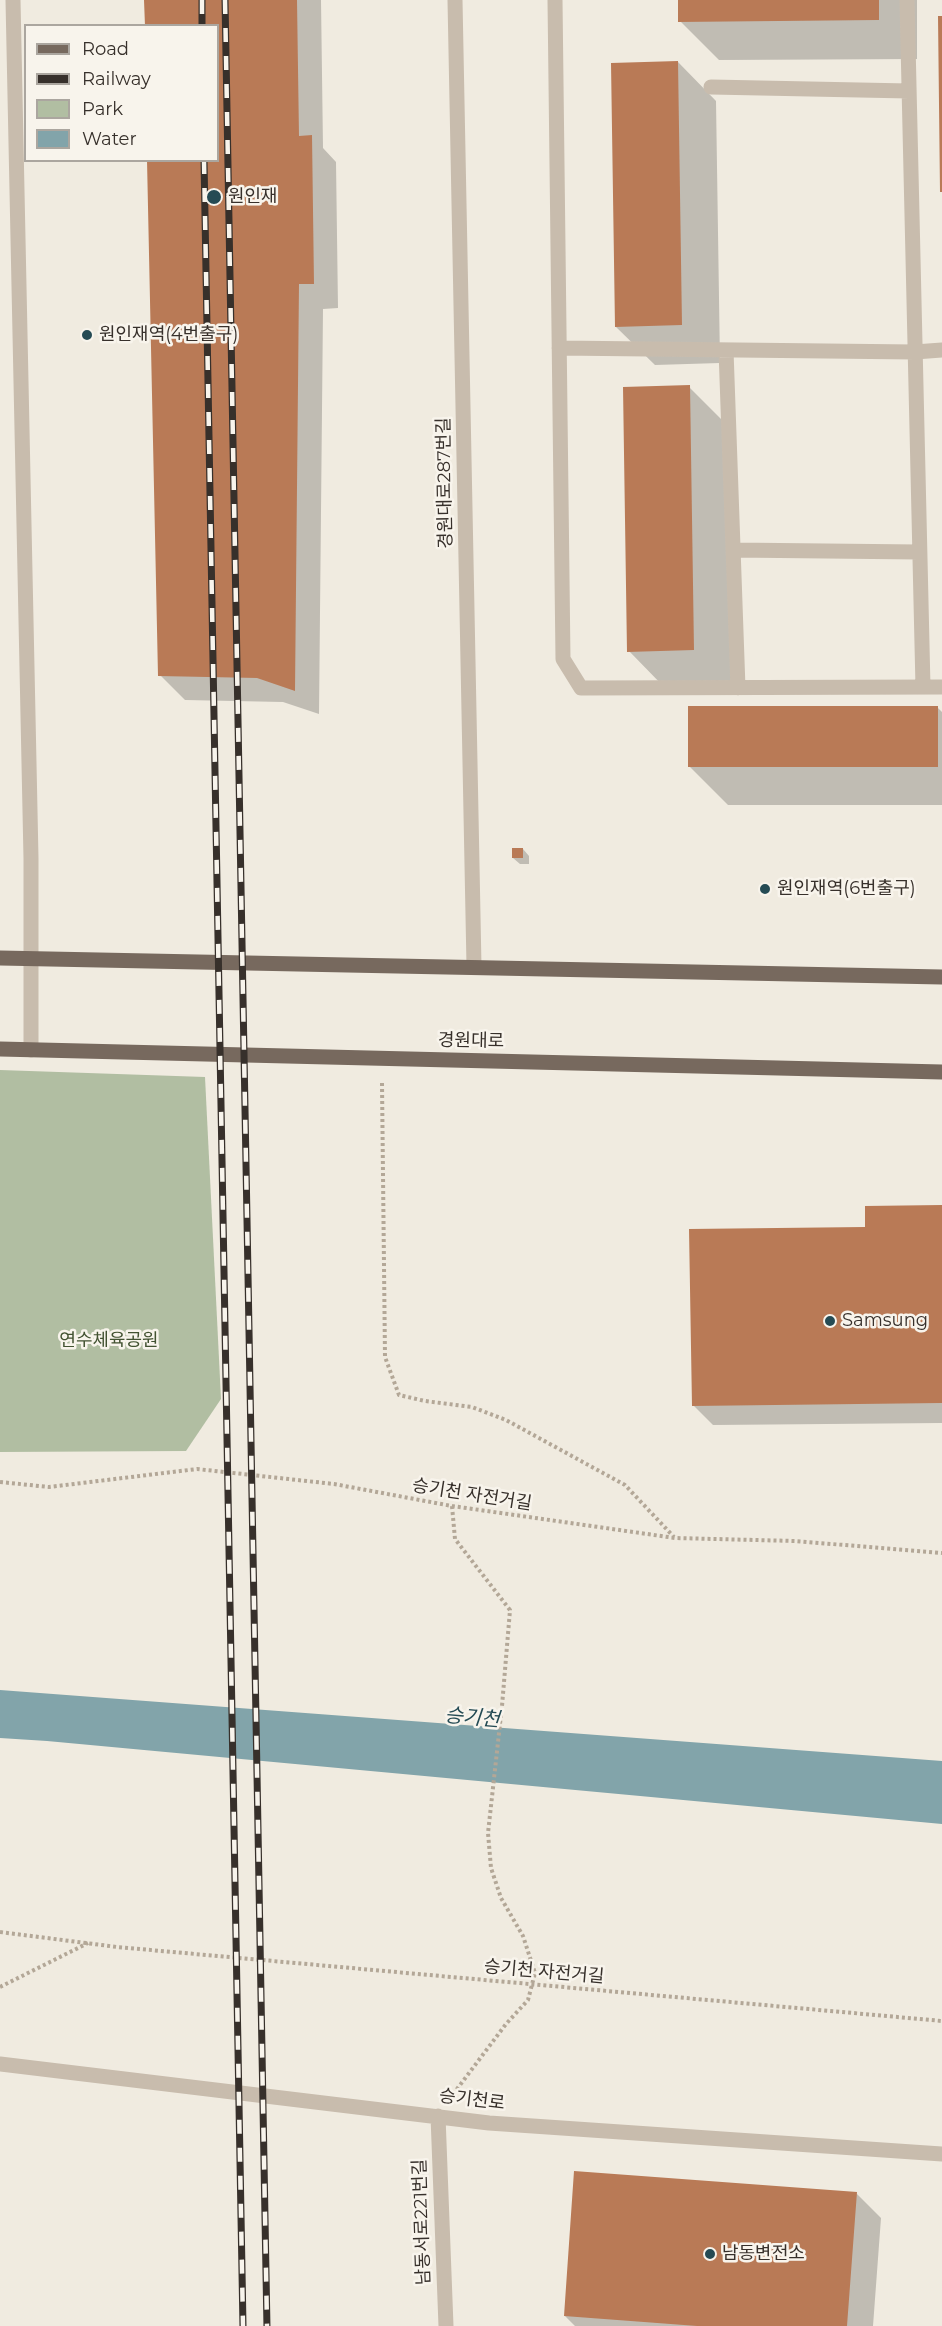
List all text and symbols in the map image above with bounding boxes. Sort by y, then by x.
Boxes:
legend [24,24,219,162]
text: Road [82,38,129,60]
text: Railway [82,68,151,90]
text: Park [82,98,123,120]
text: Water [82,128,137,150]
place label: 원인재 [228,186,278,208]
marker: 원인재 [205,188,223,206]
place label: 원인재역(4번출구) [99,324,238,346]
marker: 원인재역(4번출구) [80,328,94,342]
street label: 경원대로287번길 [433,417,457,549]
place label: 원인재역(6번출구) [777,878,916,900]
marker: 원인재역(6번출구) [758,882,772,896]
street label: 경원대로 [438,1030,504,1052]
place label: Samsung [842,1310,928,1332]
marker: Samsung [823,1314,837,1328]
park label: 연수체육공원 [59,1330,159,1352]
street label: 승기천 자전거길 [411,1475,533,1515]
water label: 승기천 [443,1704,501,1732]
street label: 승기천 자전거길 [483,1956,605,1988]
street label: 승기천로 [438,2085,506,2115]
street label: 남동서로221번길 [409,2159,435,2285]
place label: 남동변전소 [722,2243,805,2265]
marker: 남동변전소 [703,2247,717,2261]

